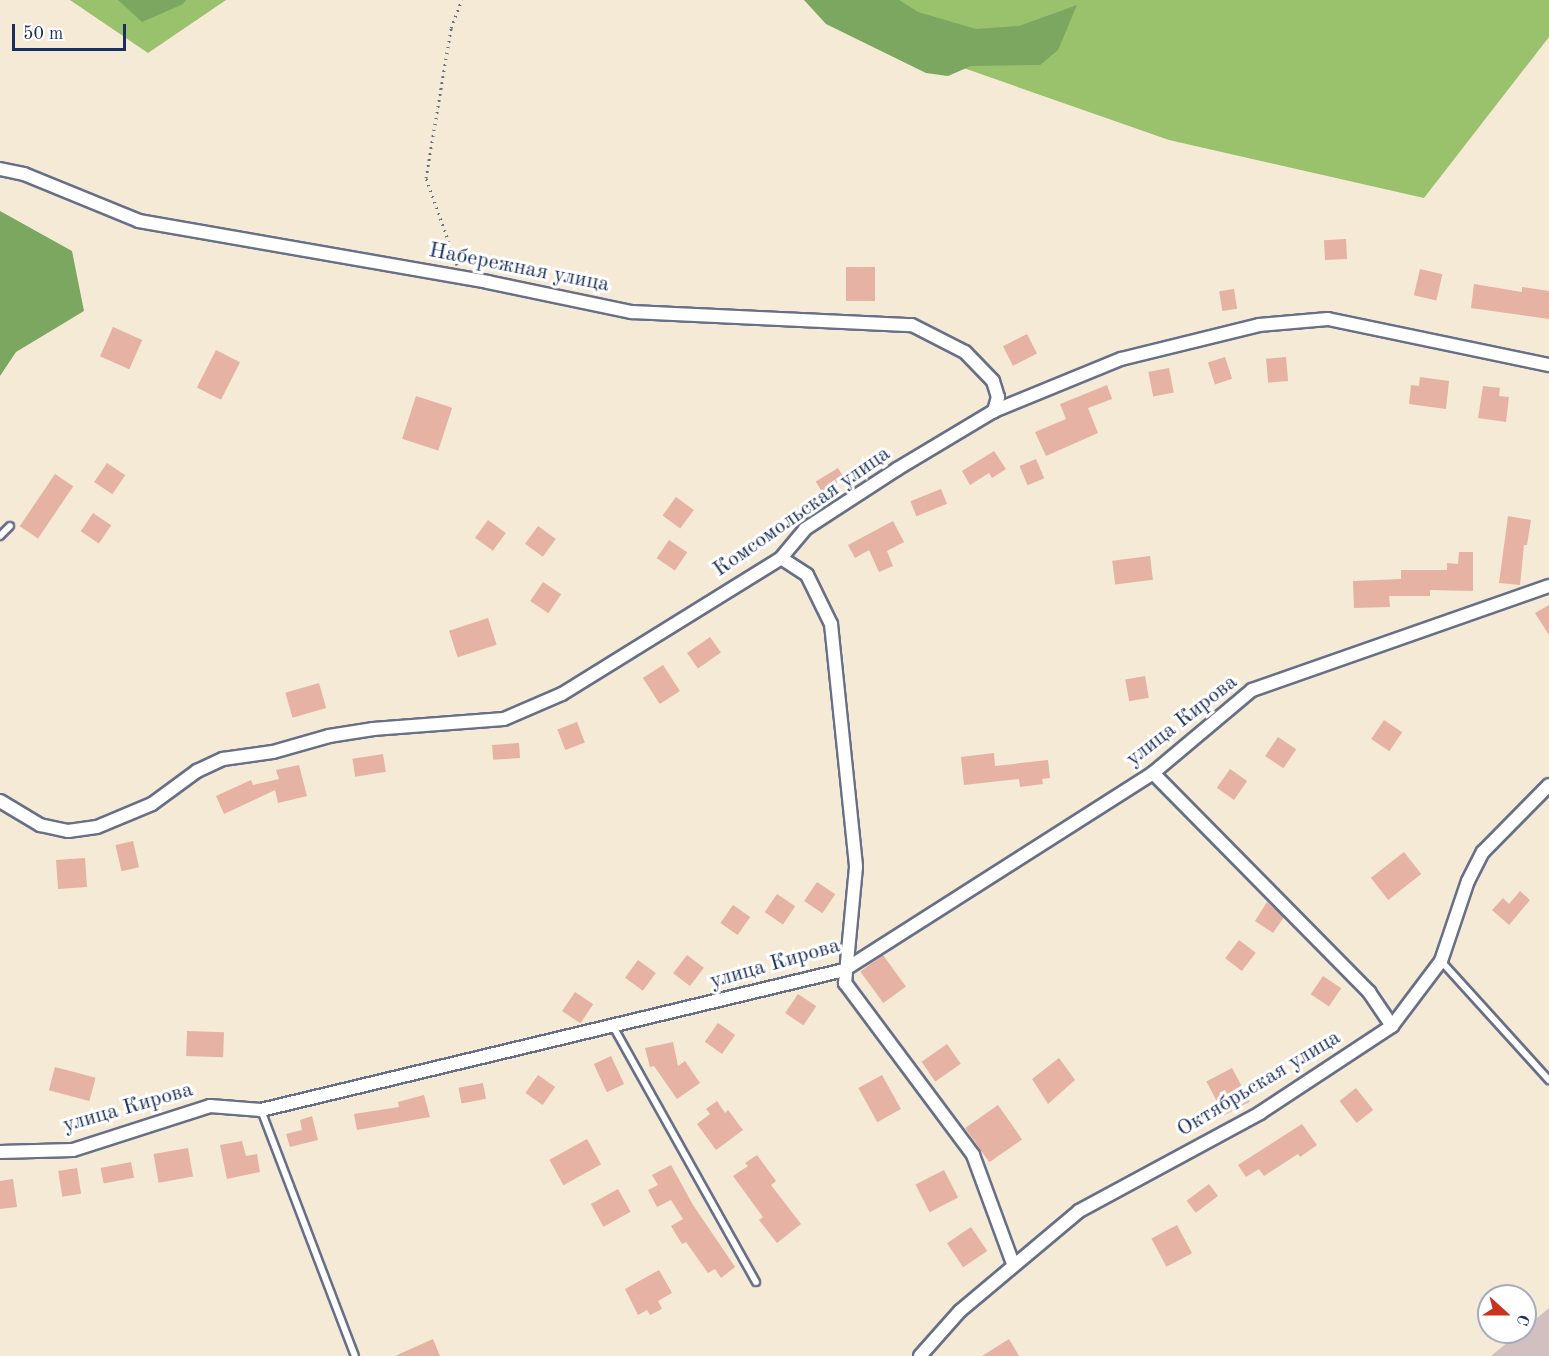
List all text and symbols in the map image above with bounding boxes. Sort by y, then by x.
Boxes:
scale bar [15,12,129,50]
text: 50 m [23,25,63,43]
street label: Набережная улица [426,238,612,298]
street label: Комсомольская улица [708,441,896,583]
street label: улица Кирова [1121,669,1243,773]
street label: улица Кирова [707,933,843,995]
street label: Октябрьская улица [1172,1025,1346,1143]
street label: улица Кирова [60,1077,196,1139]
north arrow [1477,1284,1537,1344]
text: С [1513,1312,1531,1328]

